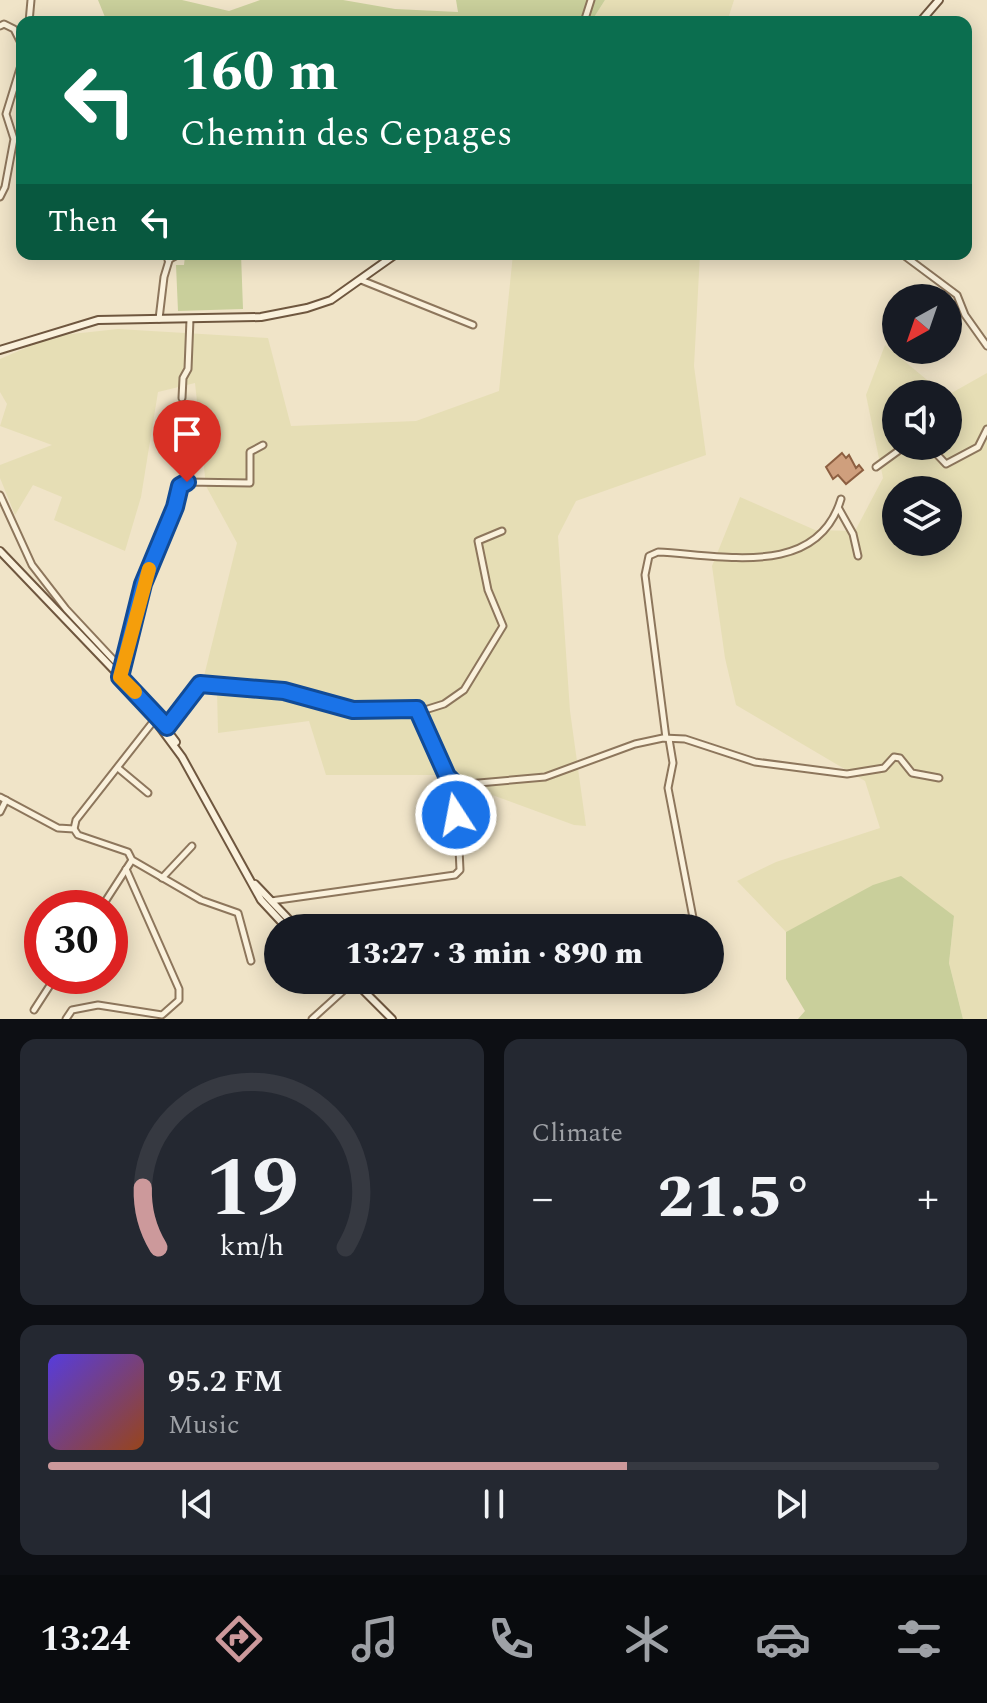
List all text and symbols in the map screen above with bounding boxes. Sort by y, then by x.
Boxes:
text: 160 m [180,30,339,115]
icon: left [48,48,152,152]
text: Chemin des Cepages [180,107,512,162]
text: Then [48,199,118,245]
icon: left [134,200,178,244]
north arrow [882,284,962,364]
map controls [882,284,962,556]
button: sound [882,380,962,460]
pin [153,400,221,482]
icon: arrive [165,412,209,456]
button: layers [882,476,962,556]
position arrow [414,773,498,857]
speed limit sign: 30 [24,890,128,994]
text: 13:27 · 3 min · 890 m [345,931,643,977]
text: Climate [532,1113,623,1153]
text: 19 [205,1126,298,1253]
text: 21.5° [658,1152,813,1244]
text: − [532,1165,554,1232]
text: + [917,1165,939,1232]
text: km/h [220,1225,284,1268]
text: 95.2 FM [168,1359,283,1405]
text: Music [168,1405,239,1445]
icon: previous [175,1482,219,1526]
icon: pause [472,1482,516,1526]
icon: next [769,1482,813,1526]
icon: directions [211,1611,267,1667]
icon: music [347,1611,403,1667]
icon: phone [483,1611,539,1667]
icon: climate [619,1611,675,1667]
icon: car [755,1611,811,1667]
icon: filters [891,1611,947,1667]
text: 13:24 [40,1612,130,1667]

